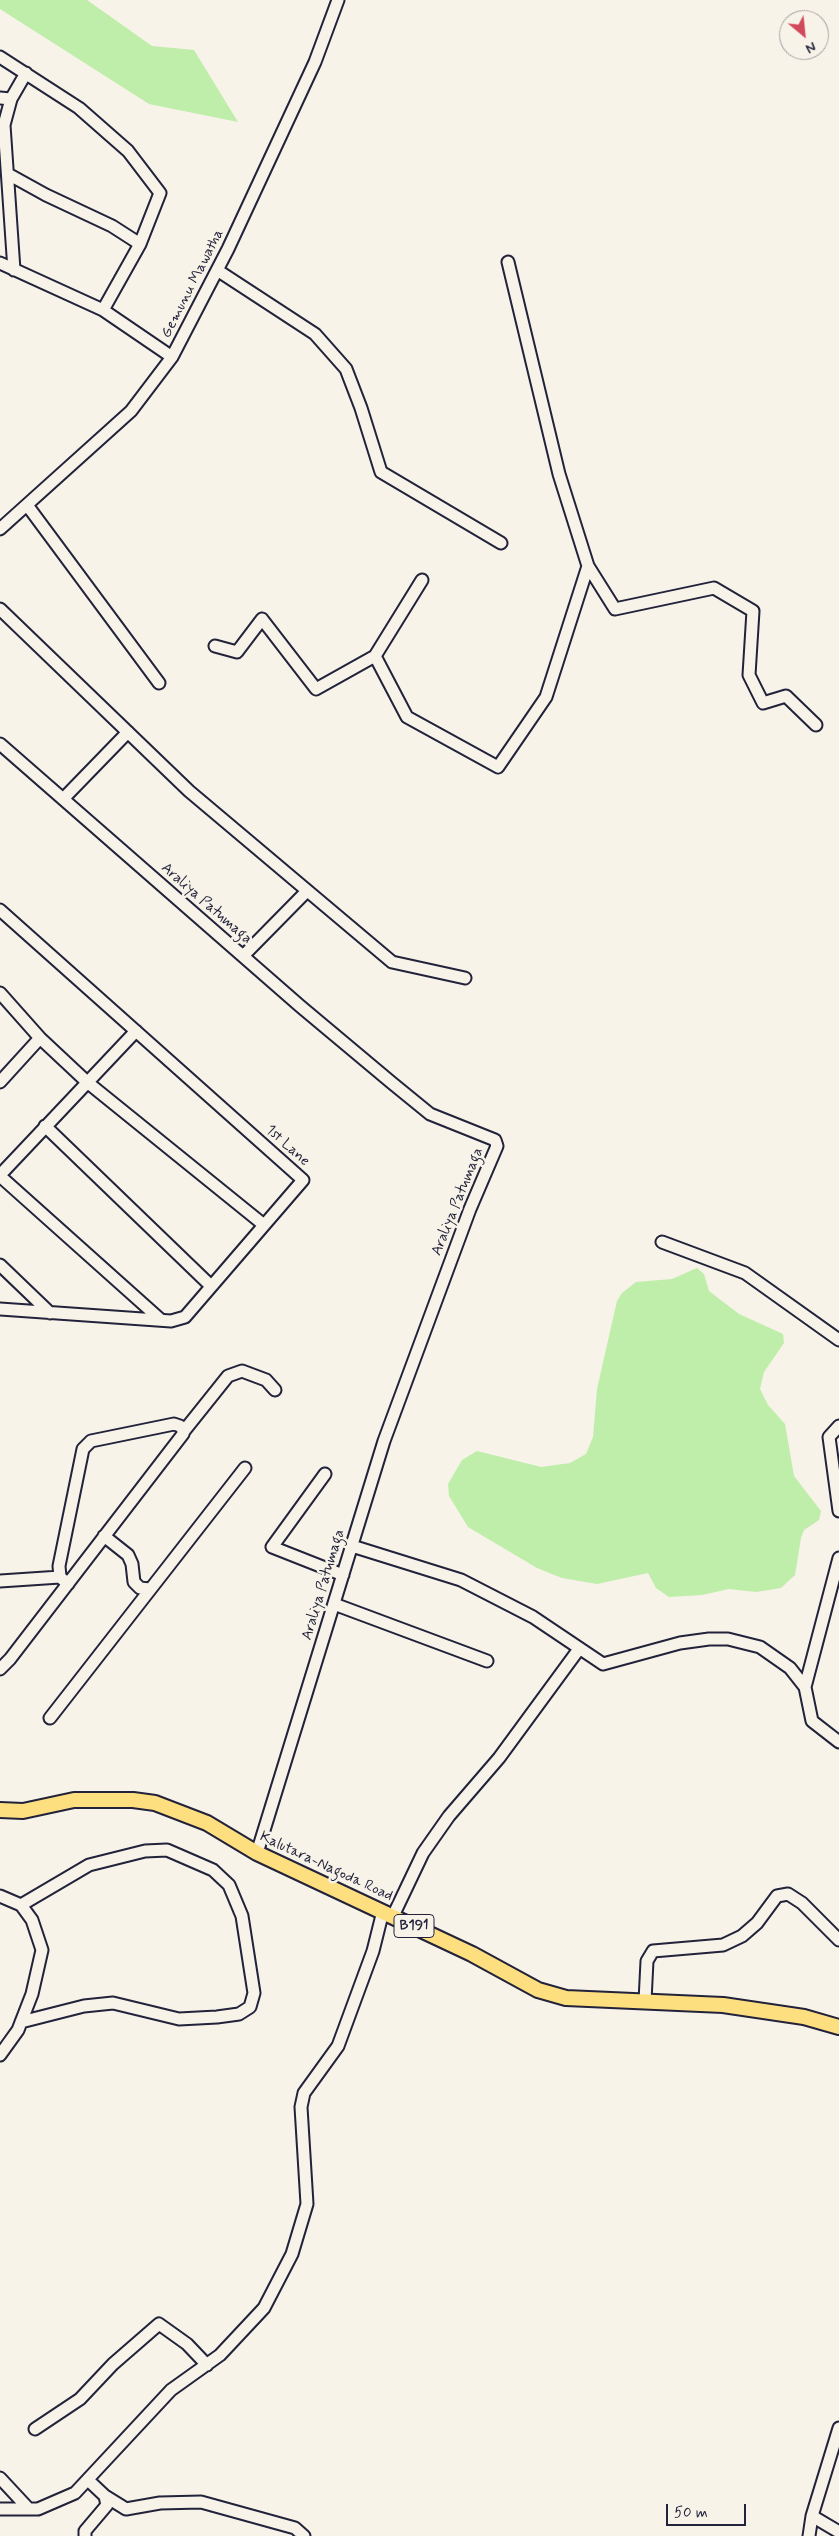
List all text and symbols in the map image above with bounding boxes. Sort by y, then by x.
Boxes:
north arrow [779,10,829,60]
text: N [802,37,819,57]
street label: Gemunu Mawatha [158,227,228,341]
street label: Araliya Patumaga [157,860,255,948]
street label: 1st Lane [261,1121,313,1171]
street label: Araliya Patumaga [428,1145,488,1259]
street label: Araliya Patumaga [299,1528,349,1642]
street label: Kalutara-Nagoda Road [256,1828,396,1906]
road number: B191 [394,1914,434,1938]
scale bar [669,2494,749,2526]
text: 50 m [674,2503,708,2523]

